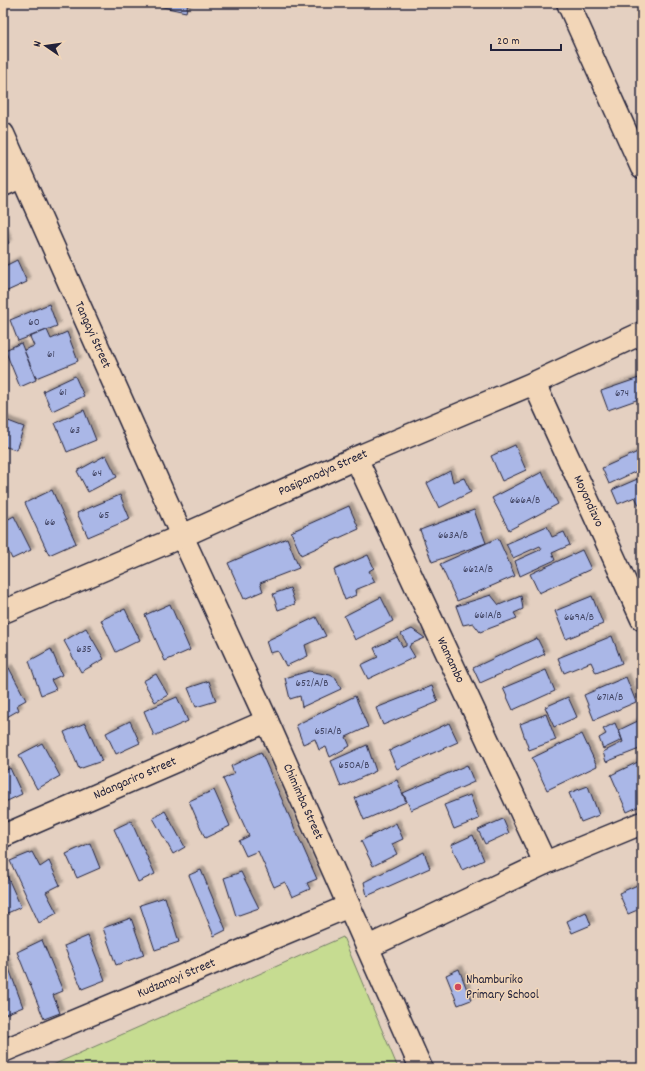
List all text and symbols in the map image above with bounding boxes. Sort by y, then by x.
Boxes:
north arrow [26,26,66,66]
scale bar [491,26,561,52]
text: 20 m [497,33,520,50]
text: N [30,39,47,49]
street label: Tangayi Street [69,298,116,372]
house number: 60 [28,315,40,331]
house number: 61 [47,347,55,363]
house number: 61 [59,385,67,401]
house number: 674 [615,386,629,402]
house number: 63 [70,423,80,439]
street label: Pasipanodya Street [275,445,371,501]
house number: 64 [92,466,102,482]
street label: Moyondizvo [568,472,608,530]
house number: 666A/B [510,493,540,509]
house number: 65 [99,508,109,524]
house number: 66 [45,515,55,531]
house number: 663A/B [438,528,468,544]
house number: 662A/B [463,562,493,578]
house number: 661A/B [474,608,502,624]
house number: 669A/B [564,610,594,626]
street label: Wamambo [431,634,469,686]
house number: 635 [76,642,92,658]
house number: 652/A/B [296,676,328,692]
house number: 671A/B [597,690,623,706]
house number: 651A/B [314,724,342,740]
street label: Ndangariro street [91,752,180,805]
house number: 650A/B [339,758,369,774]
street label: Chimimba Street [278,761,328,843]
street label: Kudzanayi Street [134,953,219,1003]
place label: Nhamburiko Primary School [466,971,539,1005]
marker: Nhamburiko Primary School [453,982,463,992]

